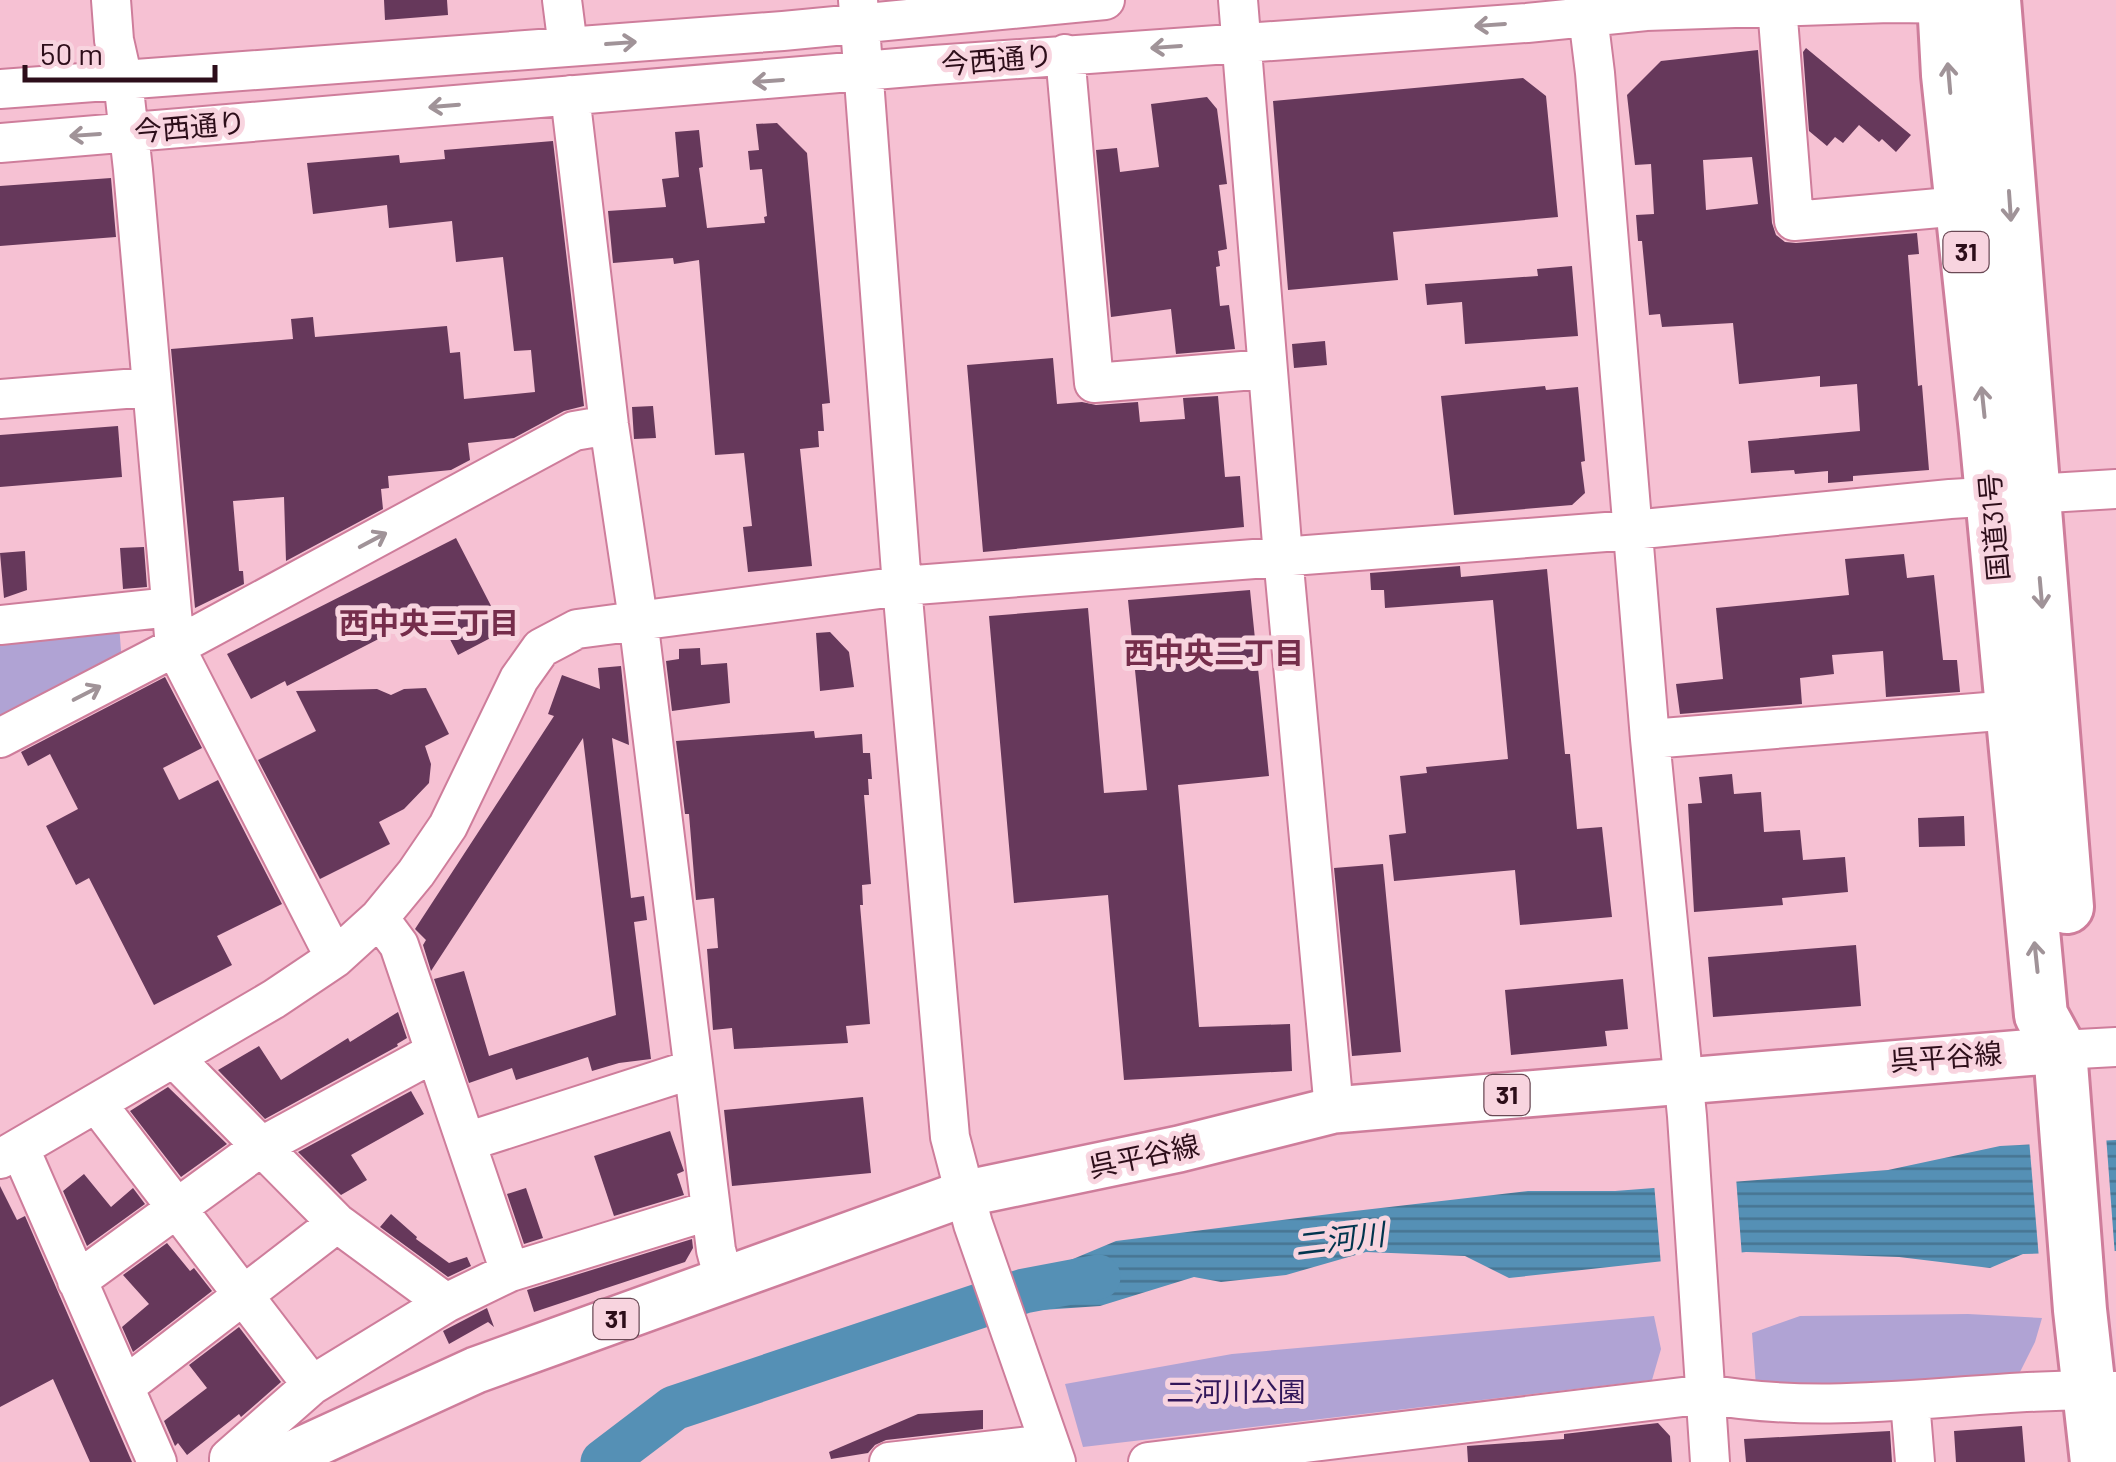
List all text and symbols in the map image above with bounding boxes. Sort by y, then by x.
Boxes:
one-way arrow [1475,16,1507,35]
scale bar [25,20,215,82]
one-way arrow [604,34,636,53]
text: 50 m [40,35,103,71]
street label: 今西通り [940,37,1054,81]
one-way arrow [1151,37,1183,56]
one-way arrow [1939,63,1958,95]
one-way arrow [752,72,784,91]
one-way arrow [428,96,460,115]
street label: 今西通り [133,104,247,148]
one-way arrow [69,126,101,145]
one-way arrow [2001,189,2020,221]
road number: 31 [1944,232,1988,272]
one-way arrow [1973,386,1992,418]
street label: 国道31号 [1971,472,2015,582]
one-way arrow [358,530,388,549]
one-way arrow [2031,576,2050,609]
district label: 西中央三丁目 [339,604,519,640]
district label: 西中央二丁目 [1124,634,1304,670]
one-way arrow [71,683,101,702]
one-way arrow [2026,941,2045,974]
street label: 呉平谷線 [1889,1035,2003,1077]
road number: 31 [1484,1075,1530,1115]
street label: 呉平谷線 [1085,1127,1202,1183]
water label: 二河川 [1293,1214,1390,1261]
road number: 31 [594,1299,638,1339]
park label: 二河川公園 [1166,1374,1306,1408]

